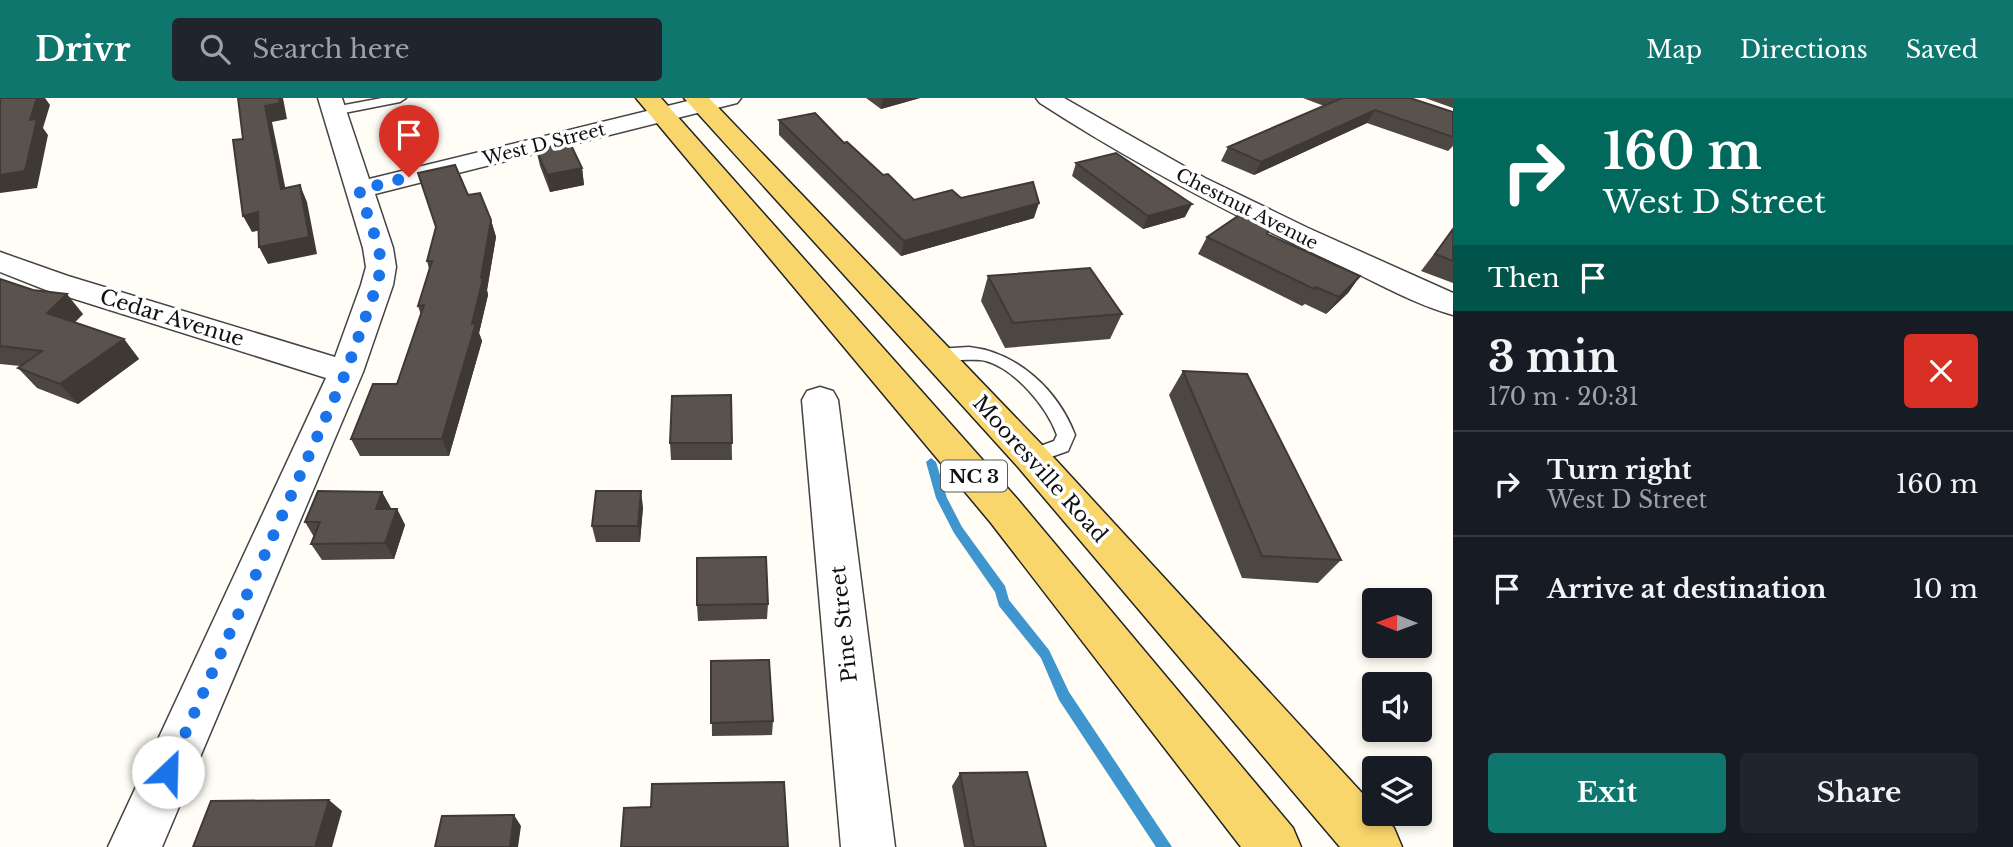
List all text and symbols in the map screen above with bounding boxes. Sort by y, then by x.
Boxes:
search box [172,18,662,81]
text: Drivr [35,29,130,70]
icon: search [196,30,234,68]
text: Search here [252,33,410,65]
text: Map [1646,35,1702,64]
text: Directions [1740,35,1868,64]
text: Saved [1906,35,1978,64]
pin [379,105,439,177]
icon: arrive [390,116,428,154]
street label: West D Street [479,118,608,170]
text: 160 m [1603,121,1762,182]
icon: right [1488,126,1579,217]
street label: Chestnut Avenue [1172,164,1322,254]
text: West D Street [1603,182,1826,222]
icon: arrive [1574,259,1612,297]
text: Then [1488,262,1560,294]
street label: Cedar Avenue [97,284,247,352]
text: 3 min [1488,331,1618,383]
button: close [1904,334,1978,408]
text: 170 m · 20:31 [1488,383,1639,411]
street label: Mooresville Road [967,390,1113,548]
text: Turn right [1547,454,1692,486]
road number: NC 3 [941,460,1007,492]
icon: right [1488,465,1526,503]
text: 160 m [1896,468,1978,500]
text: West D Street [1547,486,1707,514]
street label: Pine Street [825,564,863,684]
icon: arrive [1488,570,1526,608]
text: Arrive at destination [1547,573,1827,605]
text: 10 m [1912,573,1978,605]
north arrow [1362,588,1432,658]
map controls [1362,588,1432,826]
button: sound [1362,672,1432,742]
position arrow [131,735,205,809]
button: Exit [1488,753,1726,833]
button: Share [1740,753,1978,833]
button: layers [1362,756,1432,826]

